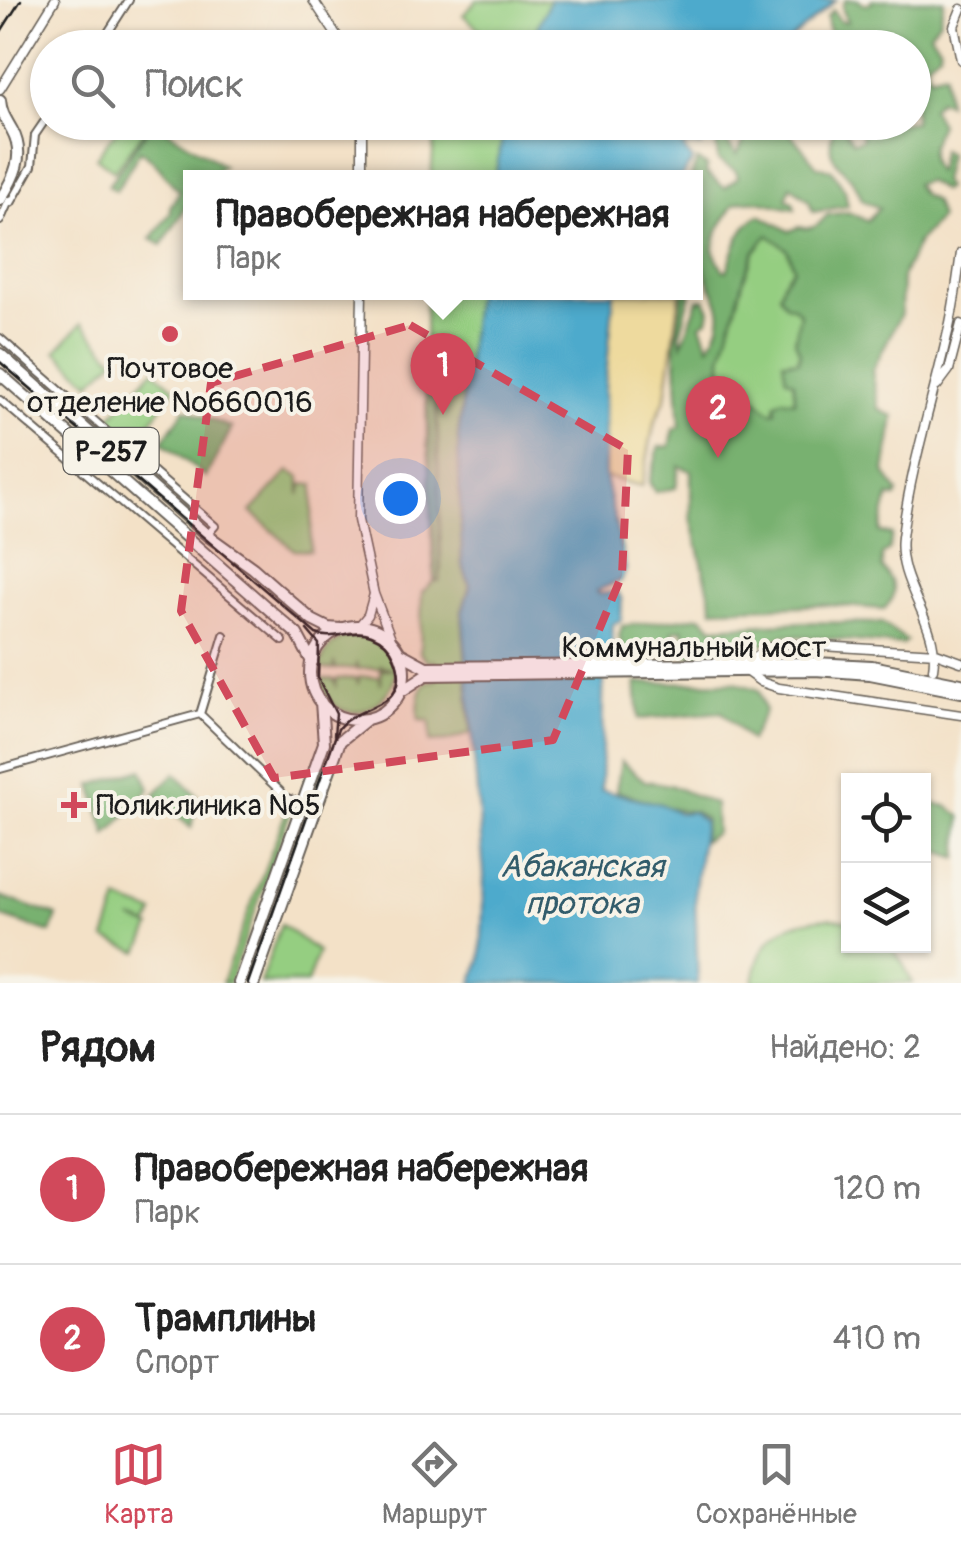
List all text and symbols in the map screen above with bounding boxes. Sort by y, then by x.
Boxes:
search box [30,30,931,140]
icon: search [65,58,120,113]
text: Поиск [145,61,244,109]
popup [183,170,703,300]
text: Правобережная набережная [216,191,670,239]
text: Парк [216,239,282,279]
marker: Почтовое отделение №660016 [159,323,181,345]
pin: 1 [410,332,476,415]
place label: Почтовое отделение №660016 [27,350,313,421]
pin: 2 [686,376,750,458]
road number: Р-257 [64,428,158,474]
your location [375,473,426,524]
street label: Коммунальный мост [562,629,826,666]
map controls [841,773,931,953]
button: locate [841,773,931,863]
place label: Поликлиника №5 [96,787,321,824]
marker: Поликлиника №5 [61,792,87,818]
water label: Абаканская протока [500,847,667,924]
button: layers [841,863,931,953]
text: Рядом [40,1022,156,1074]
text: Найдено: 2 [769,1028,921,1068]
text: Правобережная набережная [135,1145,588,1193]
text: 1 [66,1169,79,1209]
text: 120 m [833,1169,921,1209]
text: Парк [135,1193,201,1233]
text: Трамплины [135,1295,316,1343]
text: 2 [64,1319,81,1359]
text: 410 m [833,1319,921,1359]
text: Спорт [135,1343,219,1383]
tab: Карта [104,1437,174,1532]
tab: Маршрут [382,1437,487,1532]
tab: Сохранённые [695,1437,857,1532]

